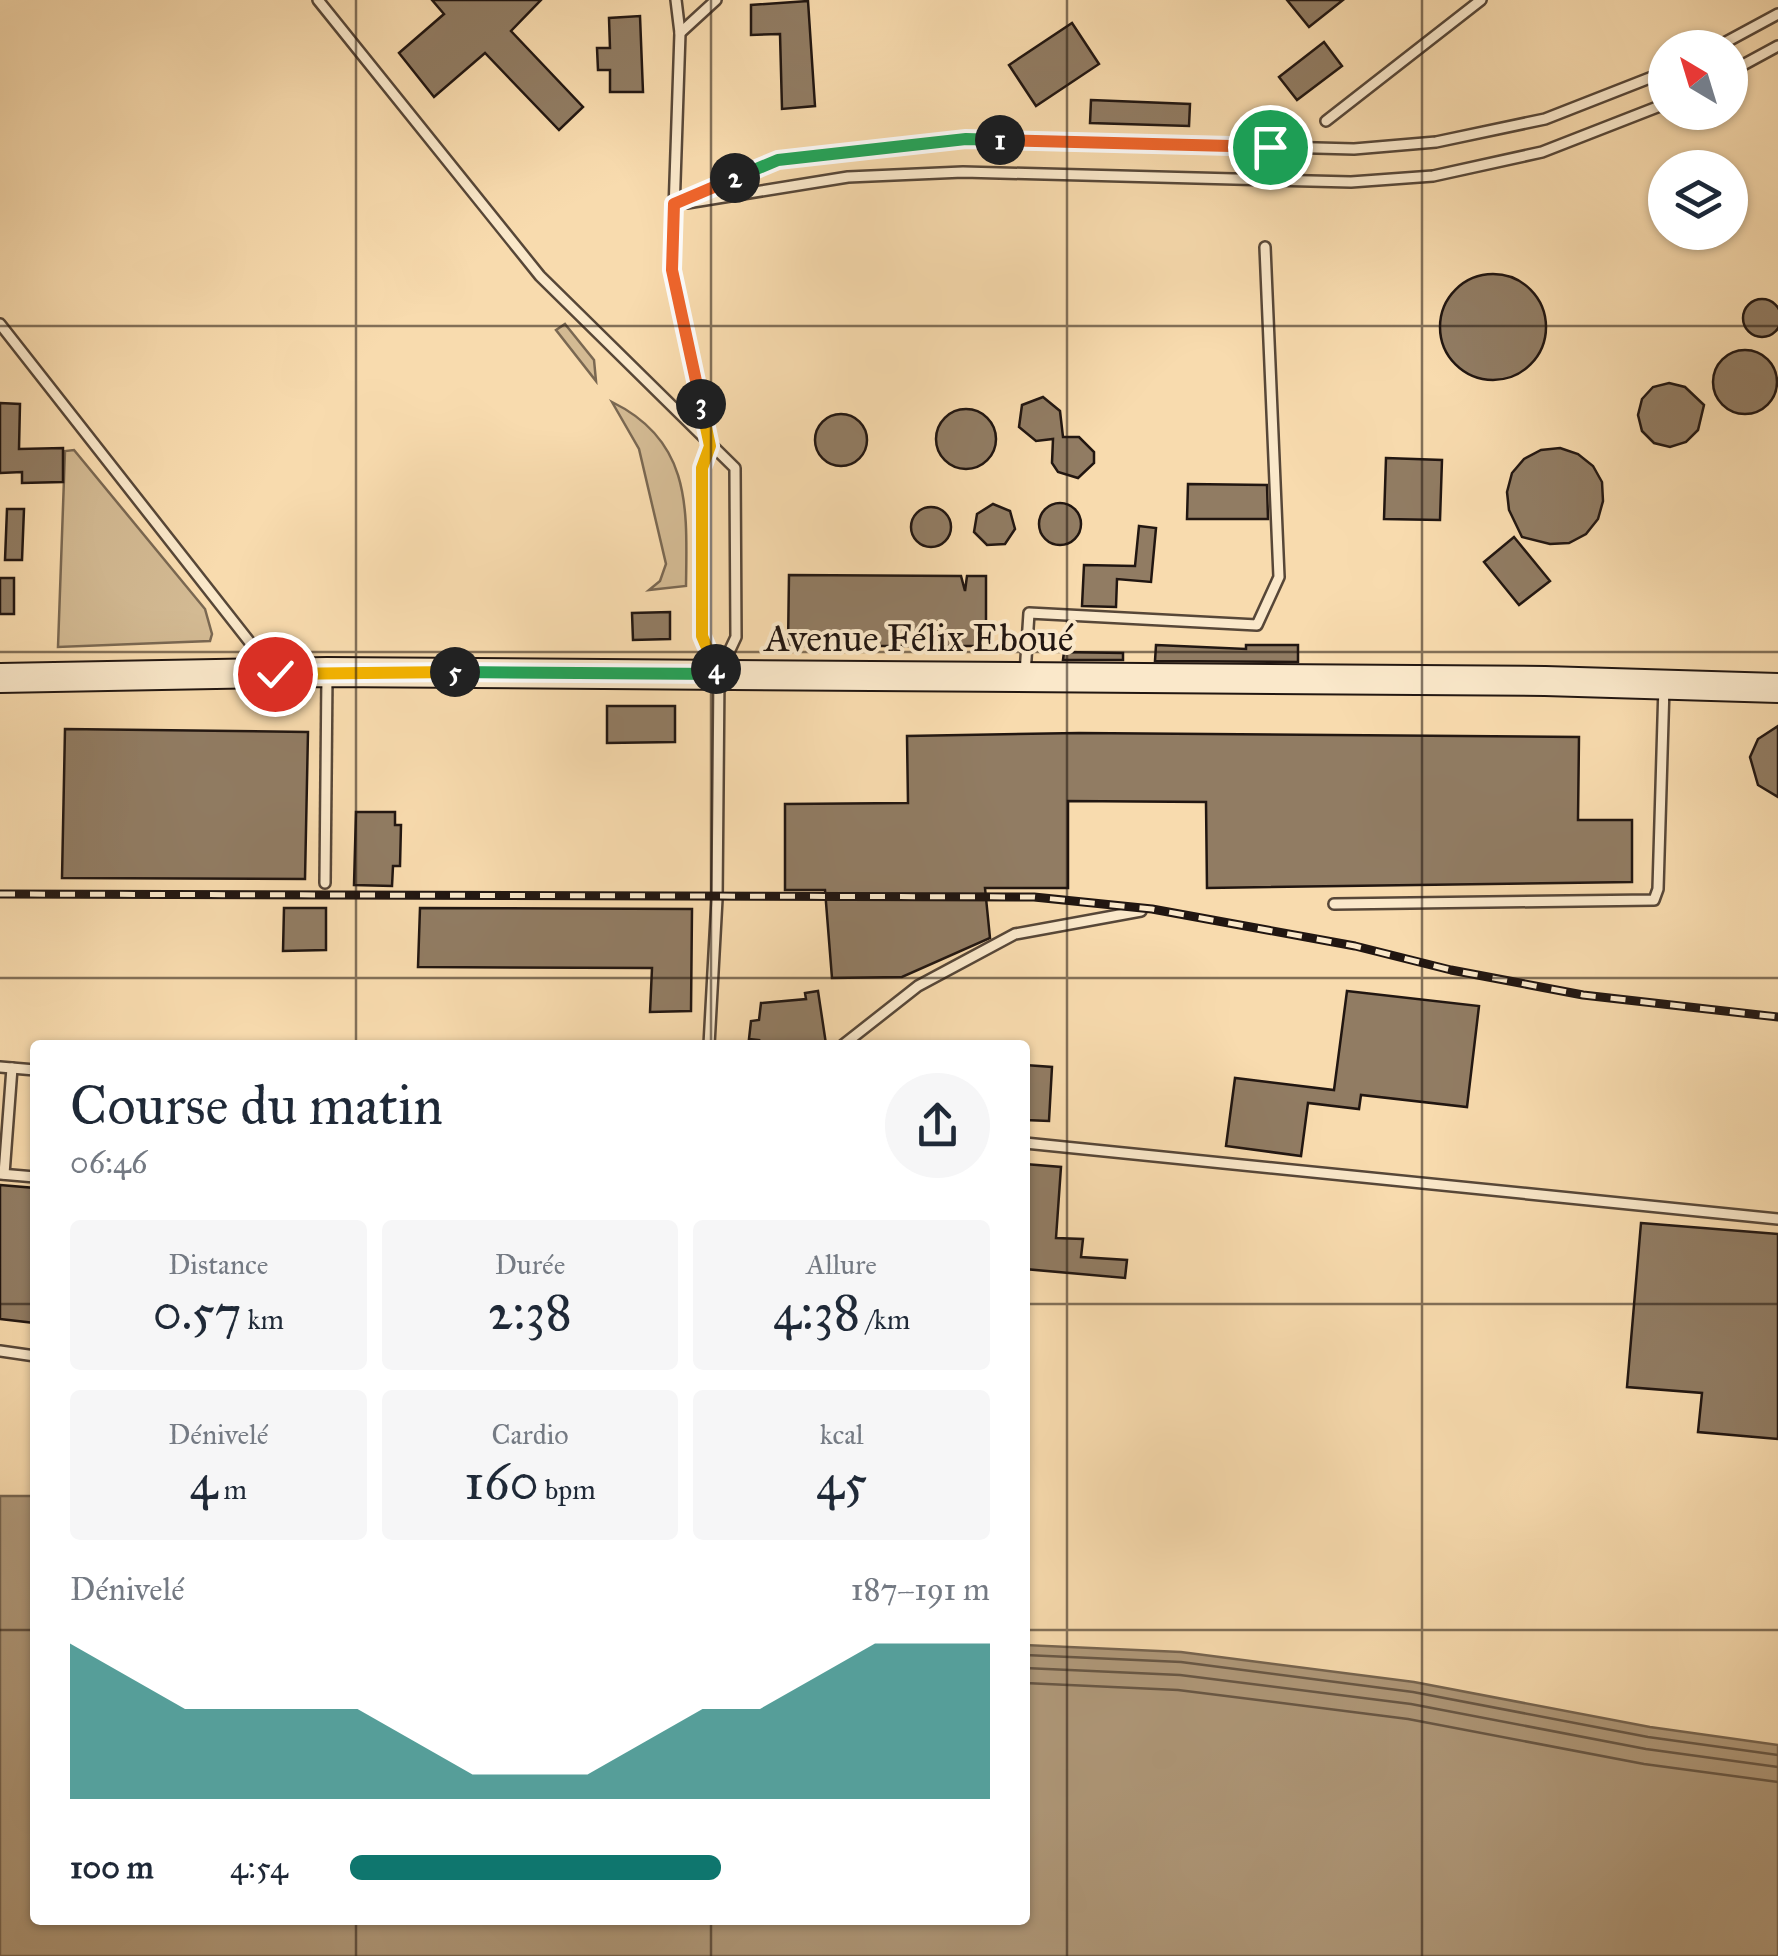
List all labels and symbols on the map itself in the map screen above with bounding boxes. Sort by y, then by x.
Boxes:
north arrow [1648,30,1748,130]
pin [1228,105,1313,190]
pin: 1 [975,115,1025,165]
pin: 2 [710,153,760,203]
pin: 3 [676,379,726,429]
street label: Avenue Félix Eboué [762,615,1074,661]
pin [233,632,318,717]
pin: 4 [691,644,741,694]
pin: 5 [430,647,480,697]

